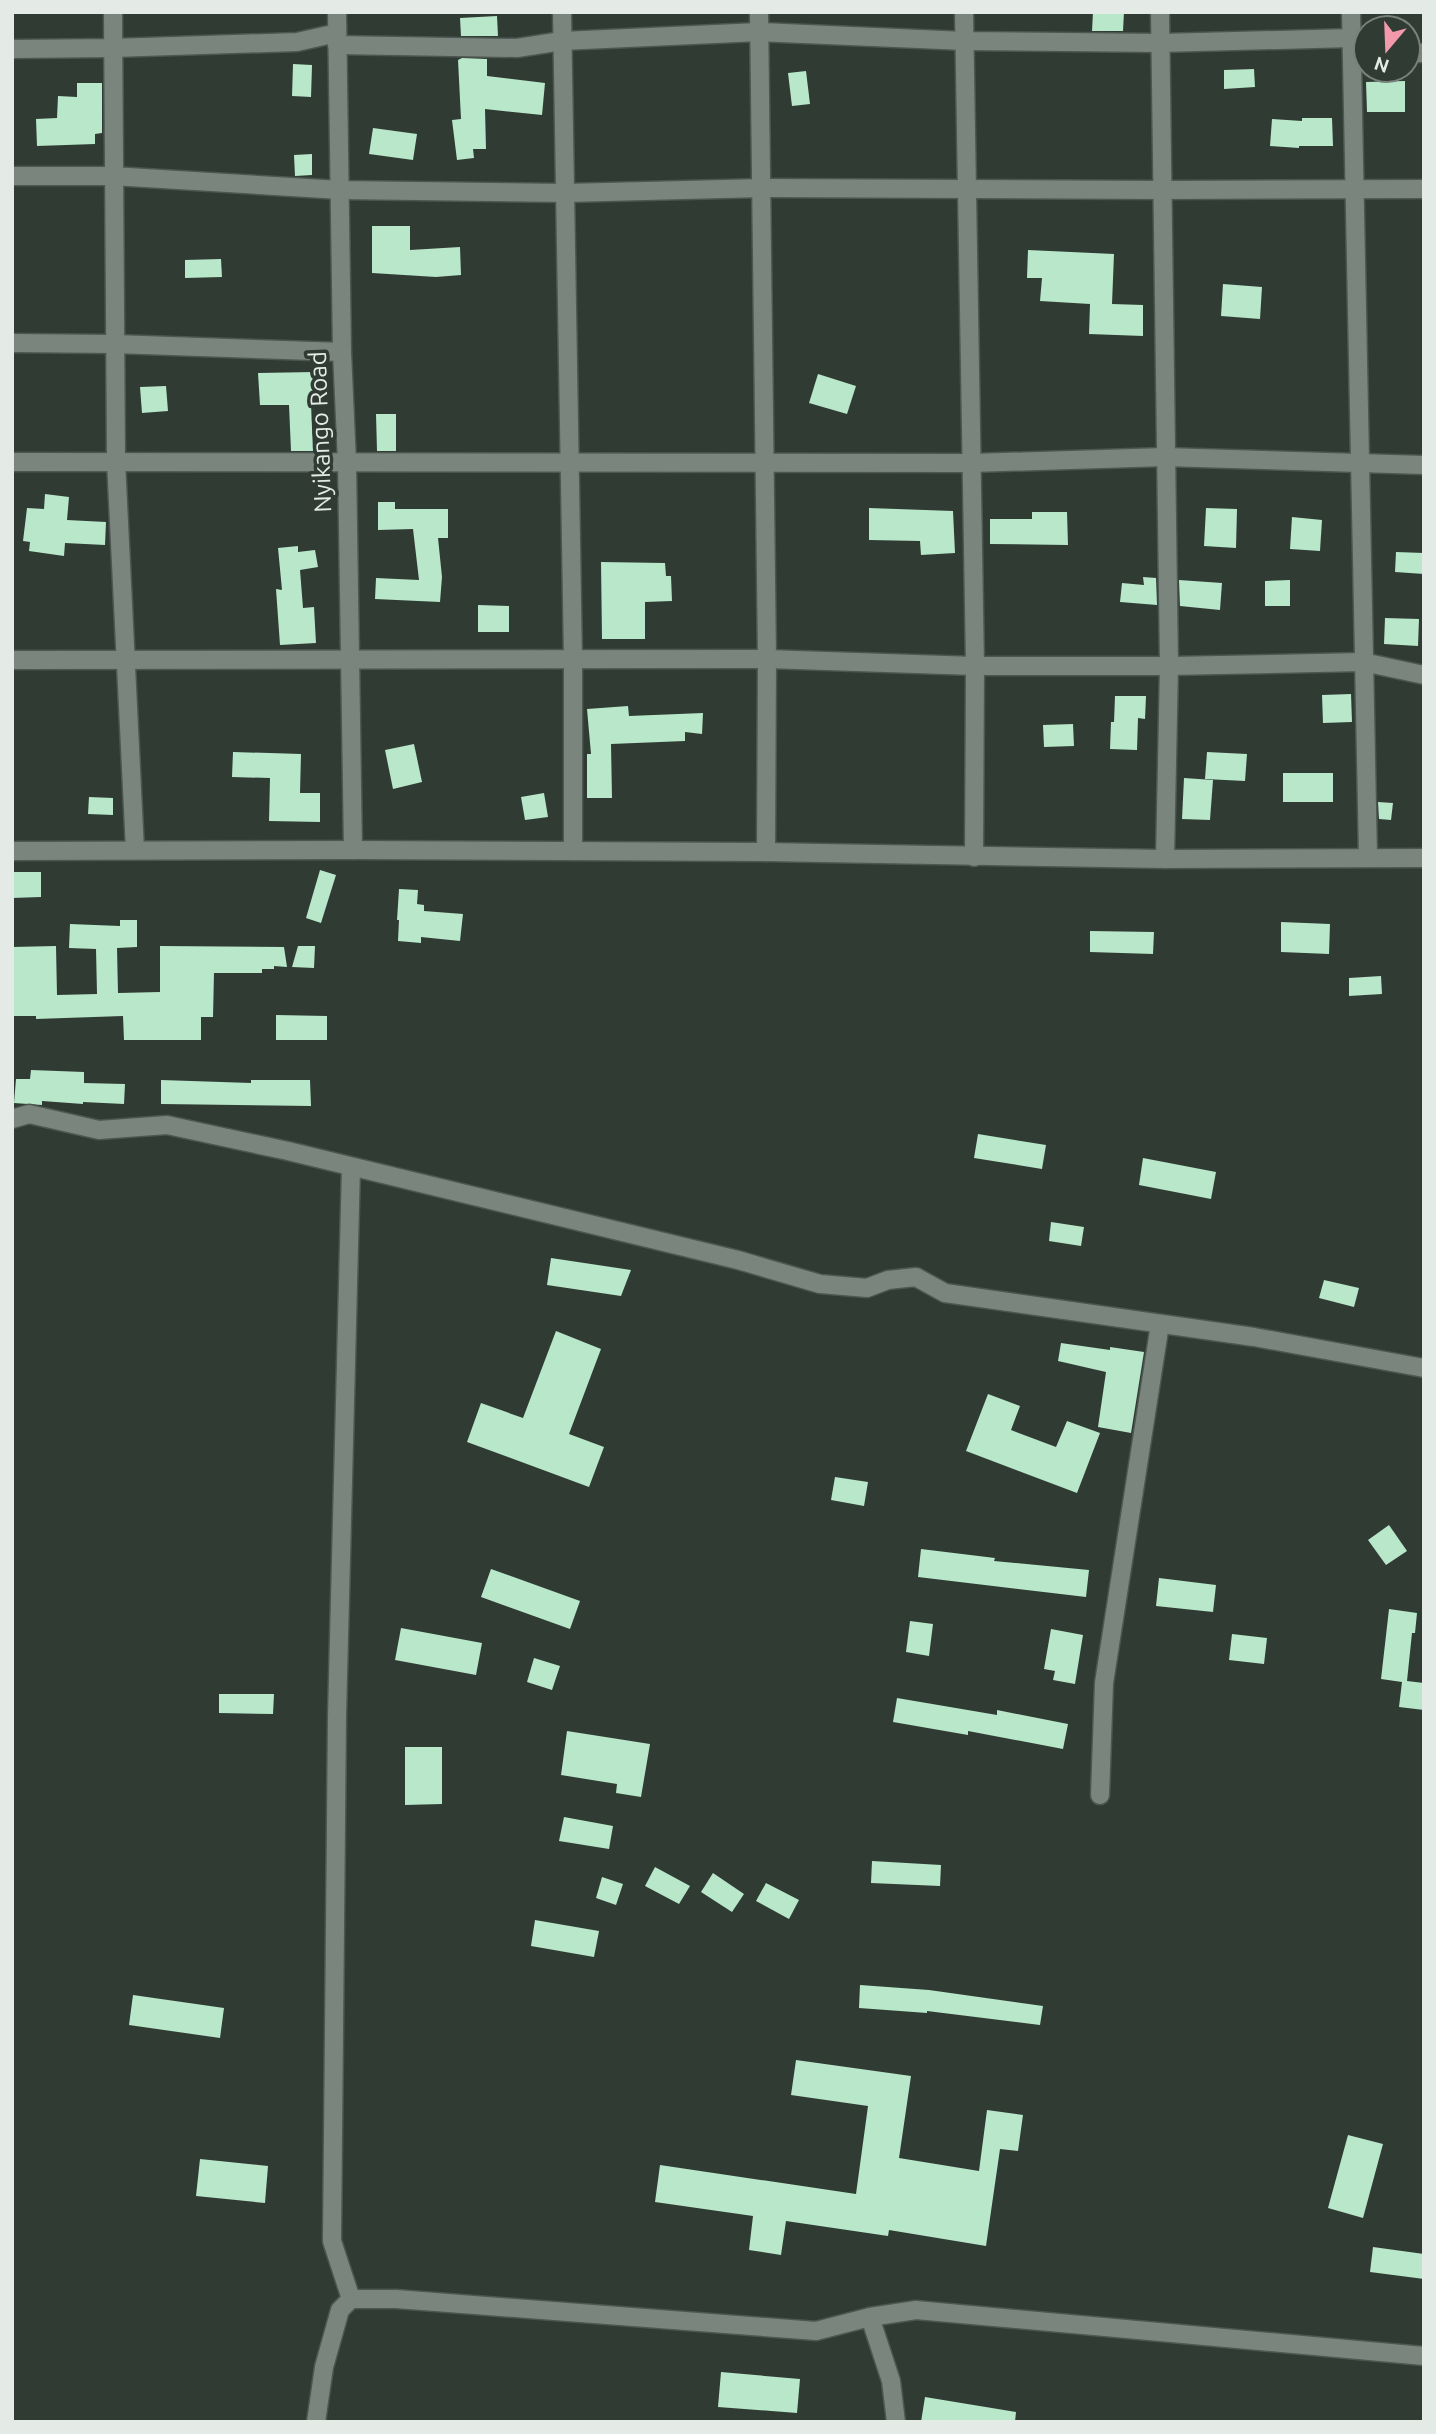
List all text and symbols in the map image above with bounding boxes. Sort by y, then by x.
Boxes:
north arrow [1352,14,1422,84]
text: N [1371,52,1392,78]
street label: Nyikango Road [304,351,336,513]

